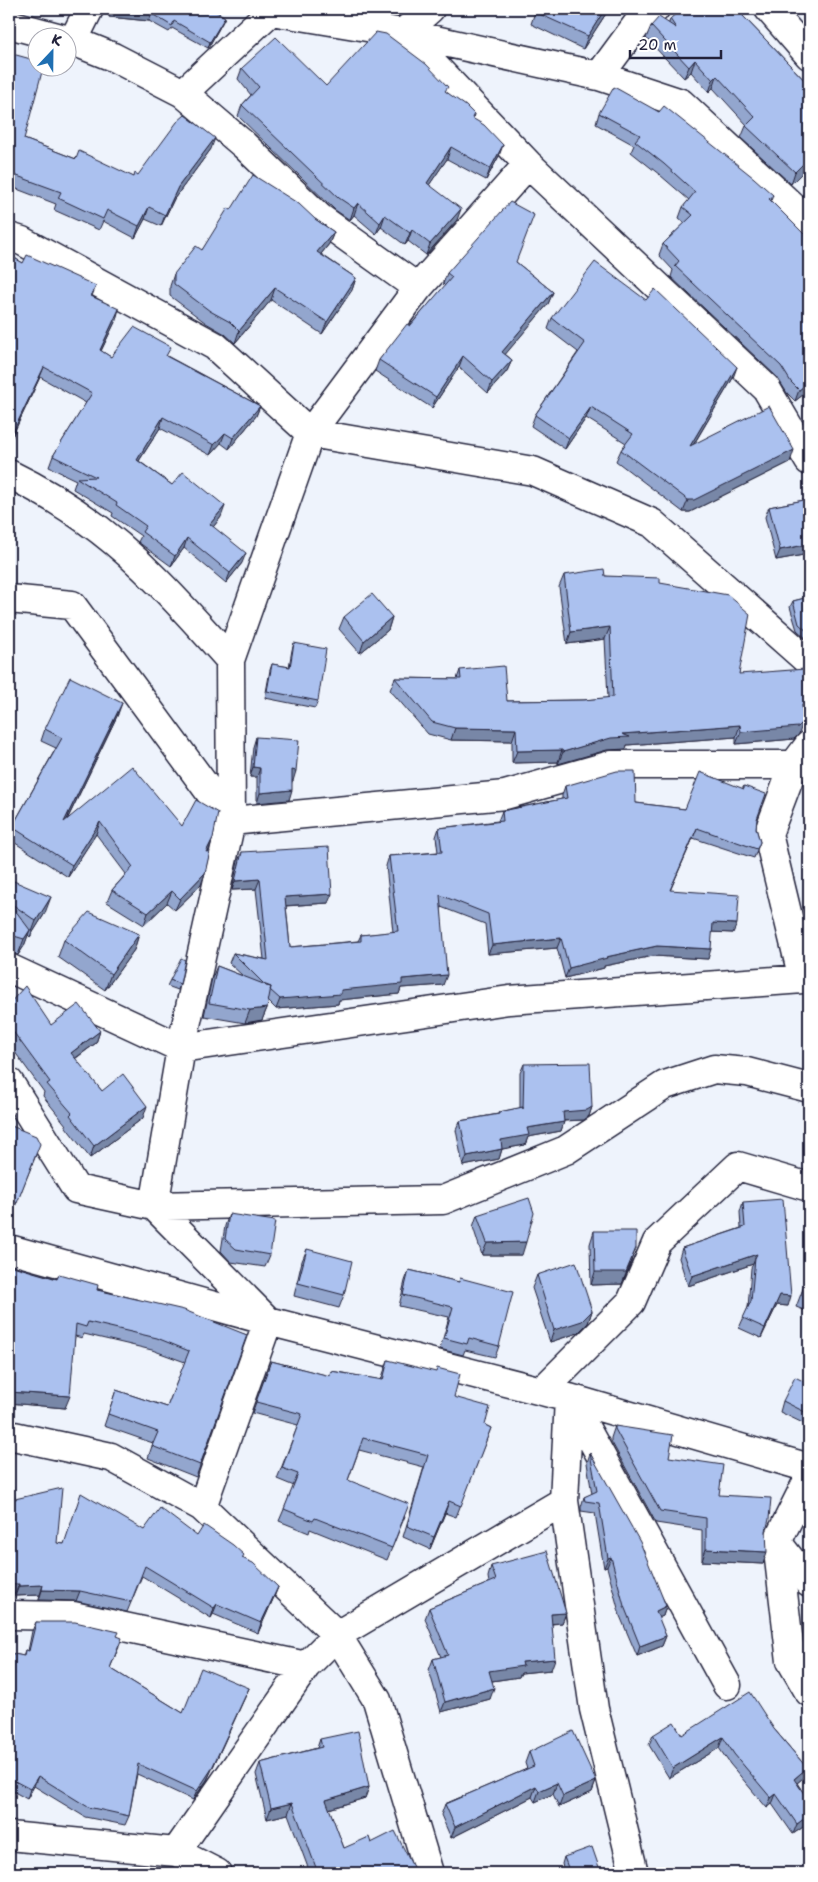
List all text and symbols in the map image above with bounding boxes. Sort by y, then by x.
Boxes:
north arrow [28,28,78,78]
scale bar [630,28,722,60]
text: K [49,30,65,50]
text: 20 m [638,35,677,55]

